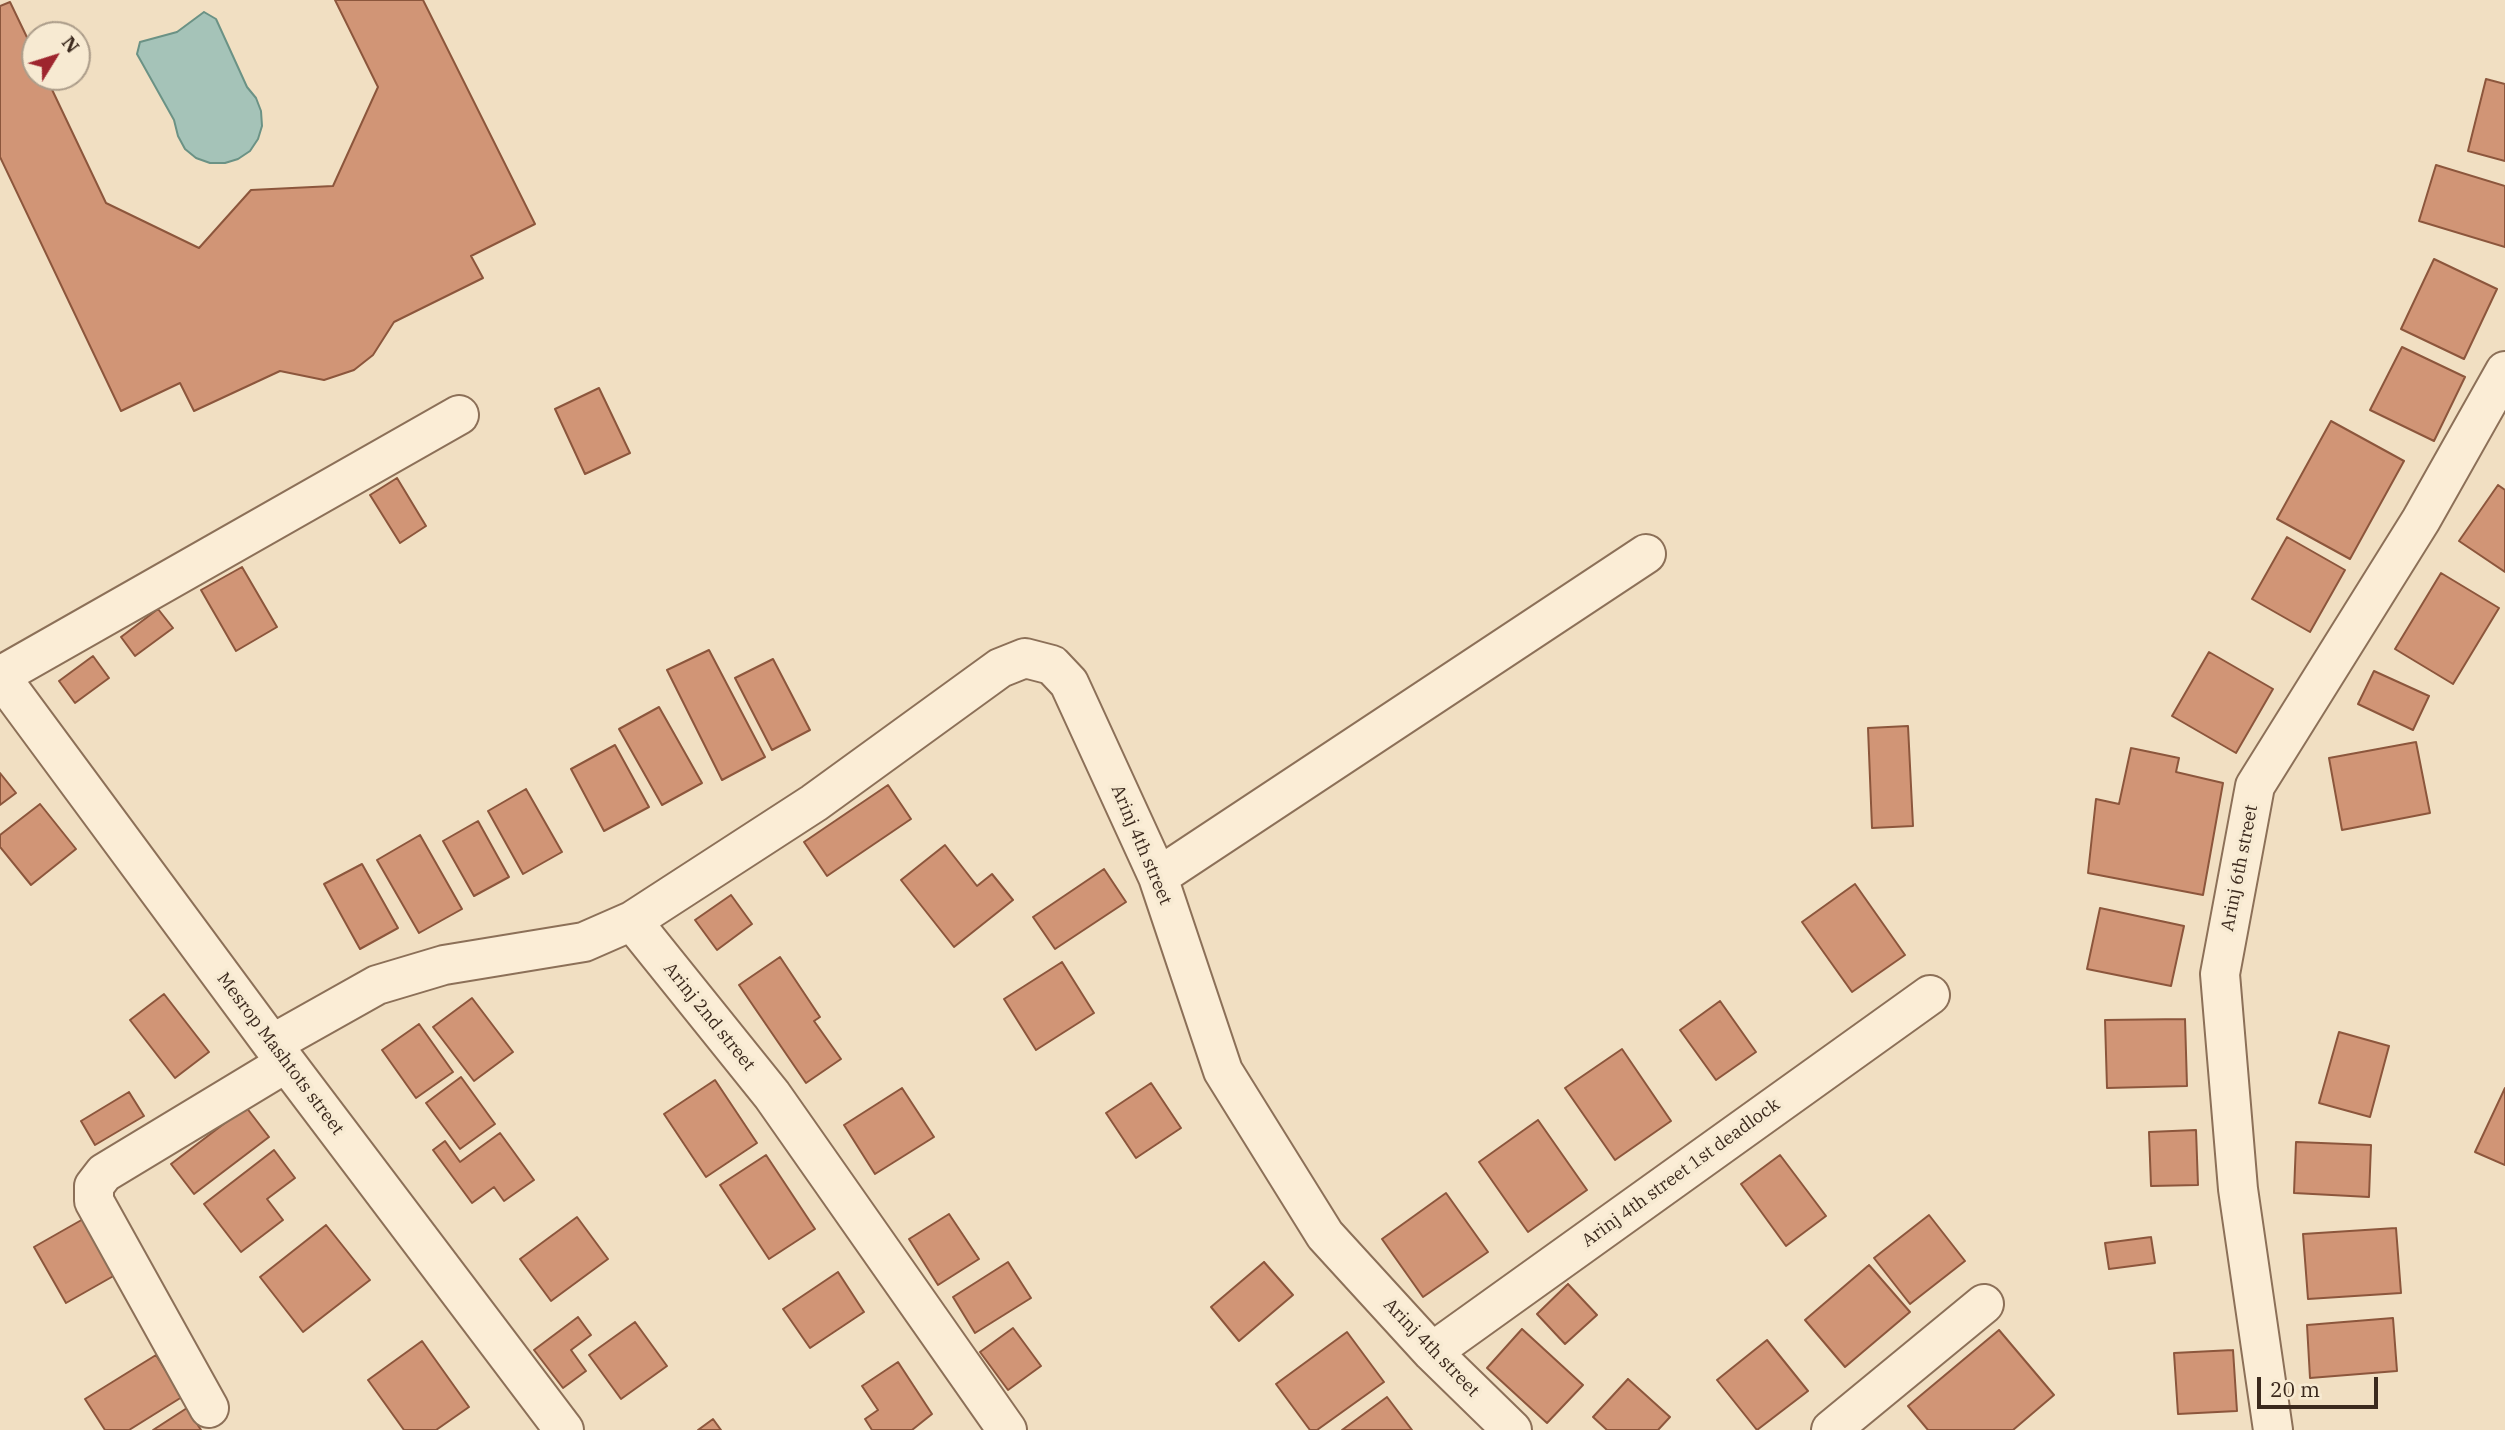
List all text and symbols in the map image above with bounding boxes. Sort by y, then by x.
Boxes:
north arrow [21,21,91,91]
text: N [57,31,85,58]
street label: Arinj 4th street [1106,782,1176,908]
street label: Arinj 6th street [2217,803,2263,933]
street label: Arinj 2nd street [659,958,759,1076]
street label: Mesrop Mashtots street [212,969,348,1139]
street label: Arinj 4th street 1st deadlock [1578,1094,1784,1252]
street label: Arinj 4th street [1379,1294,1483,1402]
scale bar [2260,1364,2381,1408]
text: 20 m [2270,1375,2320,1403]

